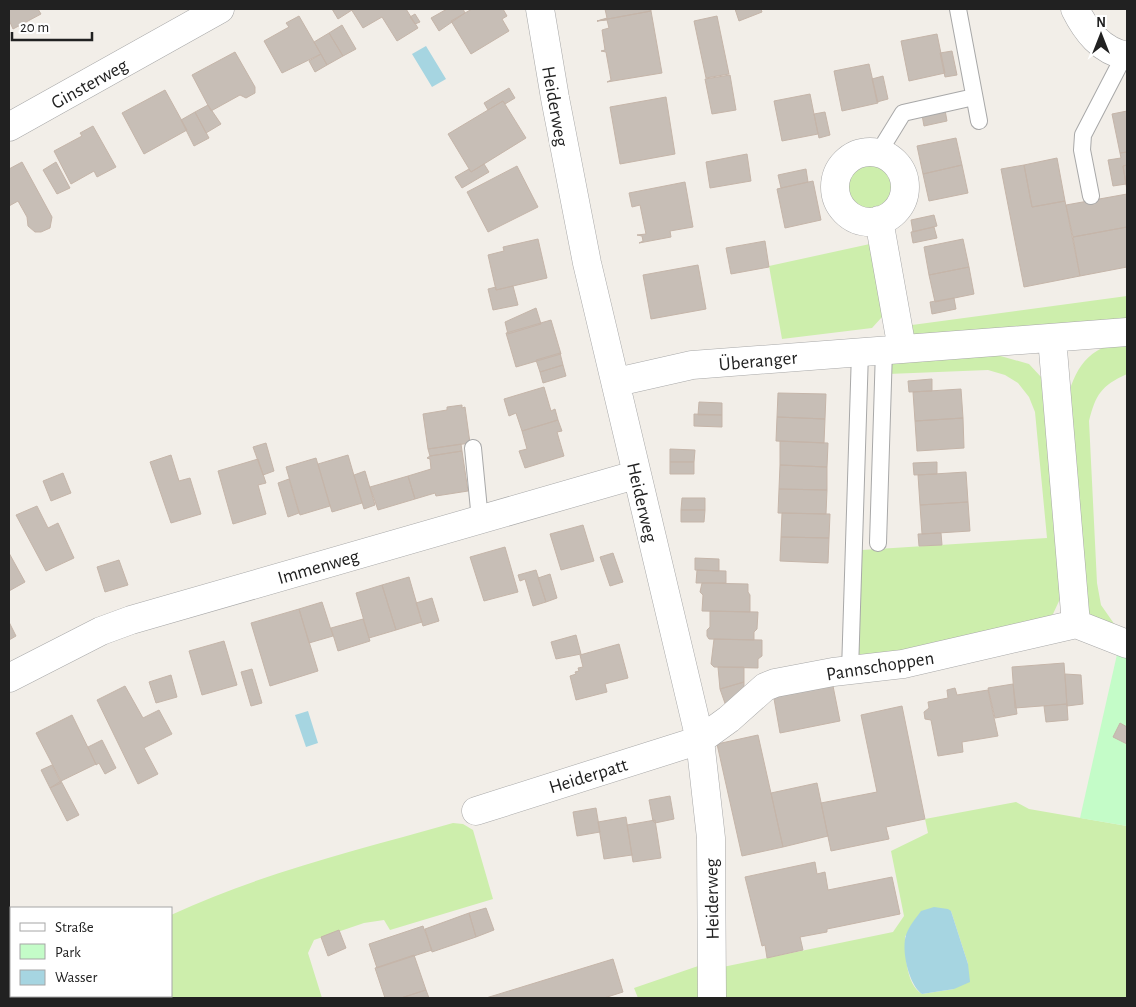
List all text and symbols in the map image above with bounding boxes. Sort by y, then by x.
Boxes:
scale bar [12,10,92,42]
north arrow [1076,10,1126,60]
text: N [1096,16,1106,30]
text: 20 m [20,20,49,35]
street label: Ginsterweg [48,55,132,113]
street label: Heiderweg [538,65,571,149]
street label: Überanger [718,348,798,374]
street label: Heiderweg [623,461,660,545]
street label: Immenweg [276,547,362,588]
street label: Pannschoppen [825,649,935,684]
street label: Heiderpatt [547,755,630,797]
street label: Heiderweg [702,857,723,940]
legend [10,907,172,997]
text: Straße [55,920,94,935]
text: Park [55,945,81,960]
text: Wasser [55,970,98,985]

